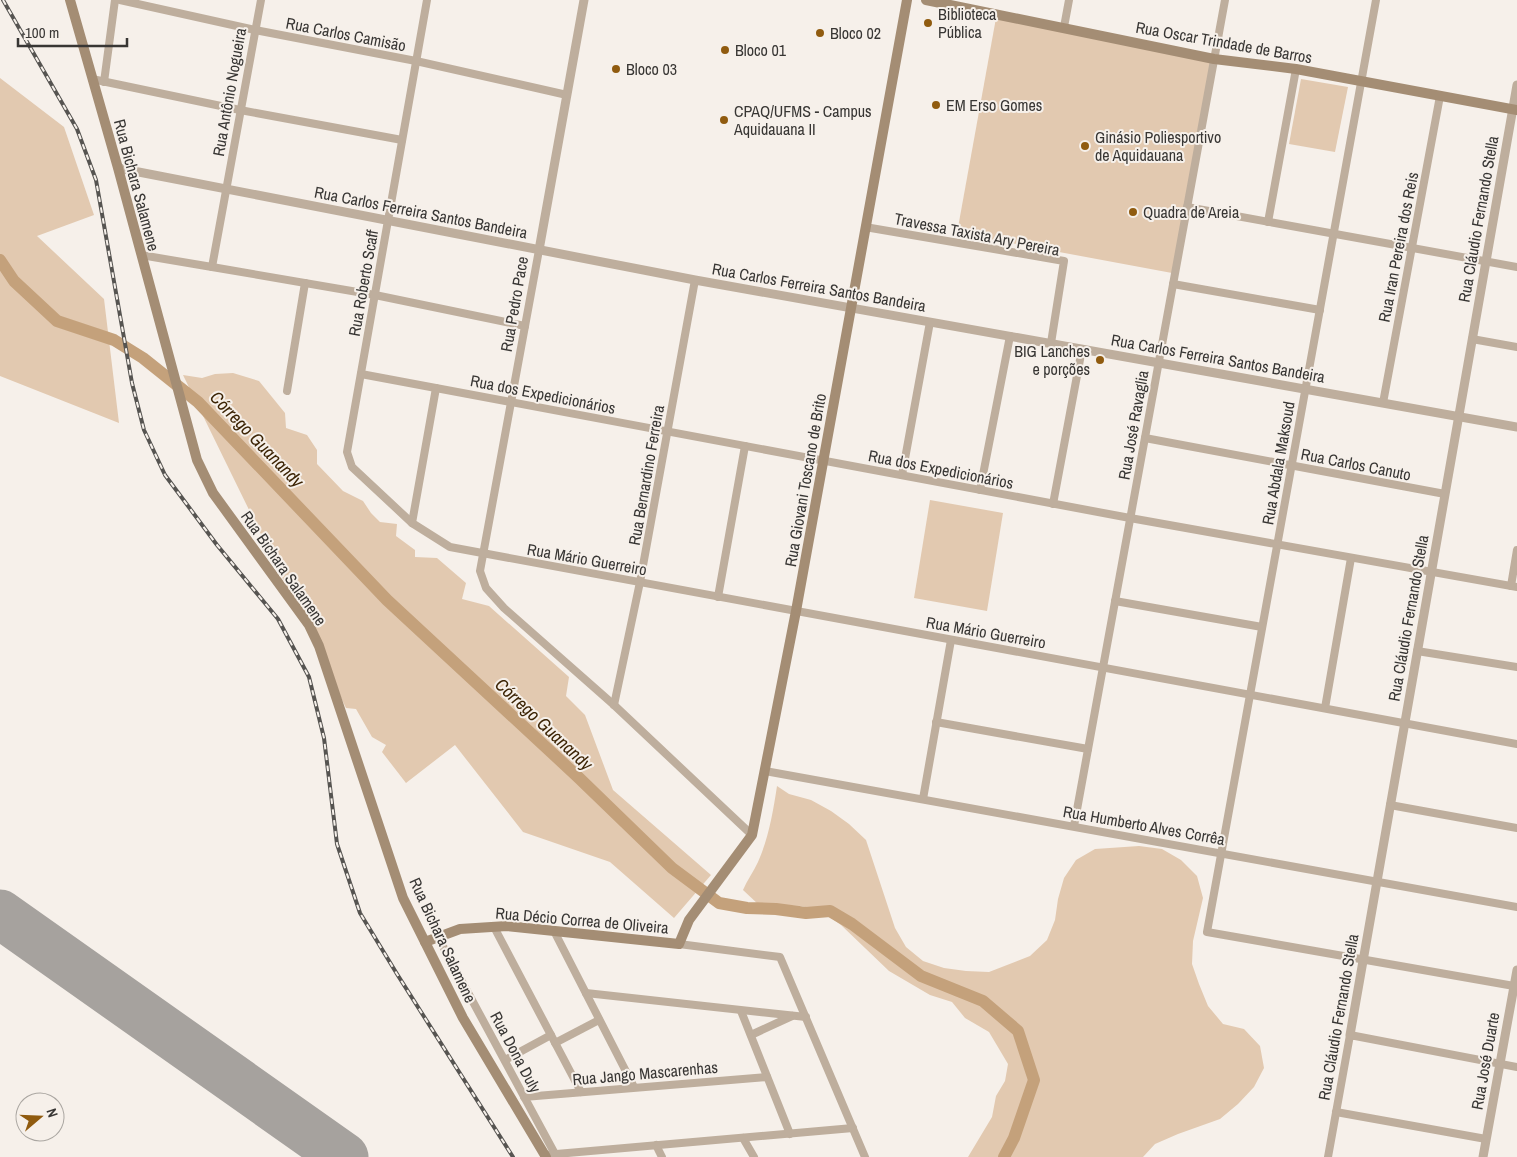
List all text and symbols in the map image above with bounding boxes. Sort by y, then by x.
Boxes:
place label: Biblioteca Pública [938,3,997,43]
street label: Rua Carlos Camisão [284,12,408,56]
scale bar [18,15,126,47]
street label: Rua Oscar Trindade de Barros [1134,16,1314,68]
marker: Biblioteca Pública [922,17,934,29]
text: 100 m [25,22,59,43]
place label: Bloco 02 [830,22,881,44]
street label: Rua Antônio Nogueira [207,25,251,158]
marker: Bloco 02 [814,27,826,39]
place label: Bloco 01 [735,39,787,61]
marker: Bloco 01 [719,44,731,56]
place label: Bloco 03 [626,58,677,80]
marker: Bloco 03 [610,63,622,75]
place label: EM Erso Gomes [946,94,1042,116]
marker: EM Erso Gomes [930,99,942,111]
place label: CPAQ/UFMS - Campus Aquidauana II [733,100,872,140]
marker: CPAQ/UFMS - Campus Aquidauana II [718,114,730,126]
street label: Rua Bichara Salamene [109,117,165,253]
place label: Ginásio Poliesportivo de Aquidauana [1095,126,1221,166]
street label: Rua Cláudio Fernando Stella [1453,133,1504,304]
marker: Ginásio Poliesportivo de Aquidauana [1079,140,1091,152]
street label: Rua Iran Pereira dos Reis [1373,170,1423,324]
street label: Rua Carlos Ferreira Santos Bandeira [313,181,530,244]
place label: Quadra de Areia [1143,201,1240,223]
marker: Quadra de Areia [1127,206,1139,218]
street label: Travessa Taxista Ary Pereira [892,207,1062,261]
street label: Rua Roberto Scaff [343,227,383,338]
street label: Rua Pedro Pace [495,255,533,353]
street label: Rua Carlos Ferreira Santos Bandeira [710,257,928,317]
street label: Rua Carlos Ferreira Santos Bandeira [1109,328,1327,388]
place label: BIG Lanches e porções [1014,340,1090,380]
marker: BIG Lanches e porções [1094,354,1106,366]
street label: Rua José Ravaglia [1113,368,1154,481]
street label: Rua dos Expedicionários [469,369,617,419]
water label: Córrego Guanandy [204,385,311,494]
street label: Rua Giovani Toscano de Brito [779,392,831,568]
street label: Rua Abdala Maksoud [1256,400,1300,526]
street label: Rua Bernardino Ferreira [623,402,669,547]
street label: Rua Carlos Canuto [1299,443,1413,485]
street label: Rua dos Expedicionários [867,444,1015,494]
street label: Rua Bichara Salamene [236,506,332,630]
street label: Rua Cláudio Fernando Stella [1383,532,1434,703]
street label: Rua Mário Guerreiro [525,538,649,580]
street label: Rua Mário Guerreiro [924,611,1048,653]
water label: Córrego Guanandy [490,672,600,777]
street label: Rua Humberto Alves Corrêa [1061,800,1227,850]
street label: Rua Bichara Salamene [404,874,482,1006]
street label: Rua Décio Correa de Oliveira [495,901,670,939]
street label: Rua Cláudio Fernando Stella [1313,931,1364,1102]
street label: Rua Dona Duly [485,1008,547,1097]
street label: Rua José Duarte [1466,1011,1504,1111]
street label: Rua Jango Mascarenhas [571,1056,719,1090]
north arrow [15,1092,65,1142]
text: N [42,1106,62,1120]

